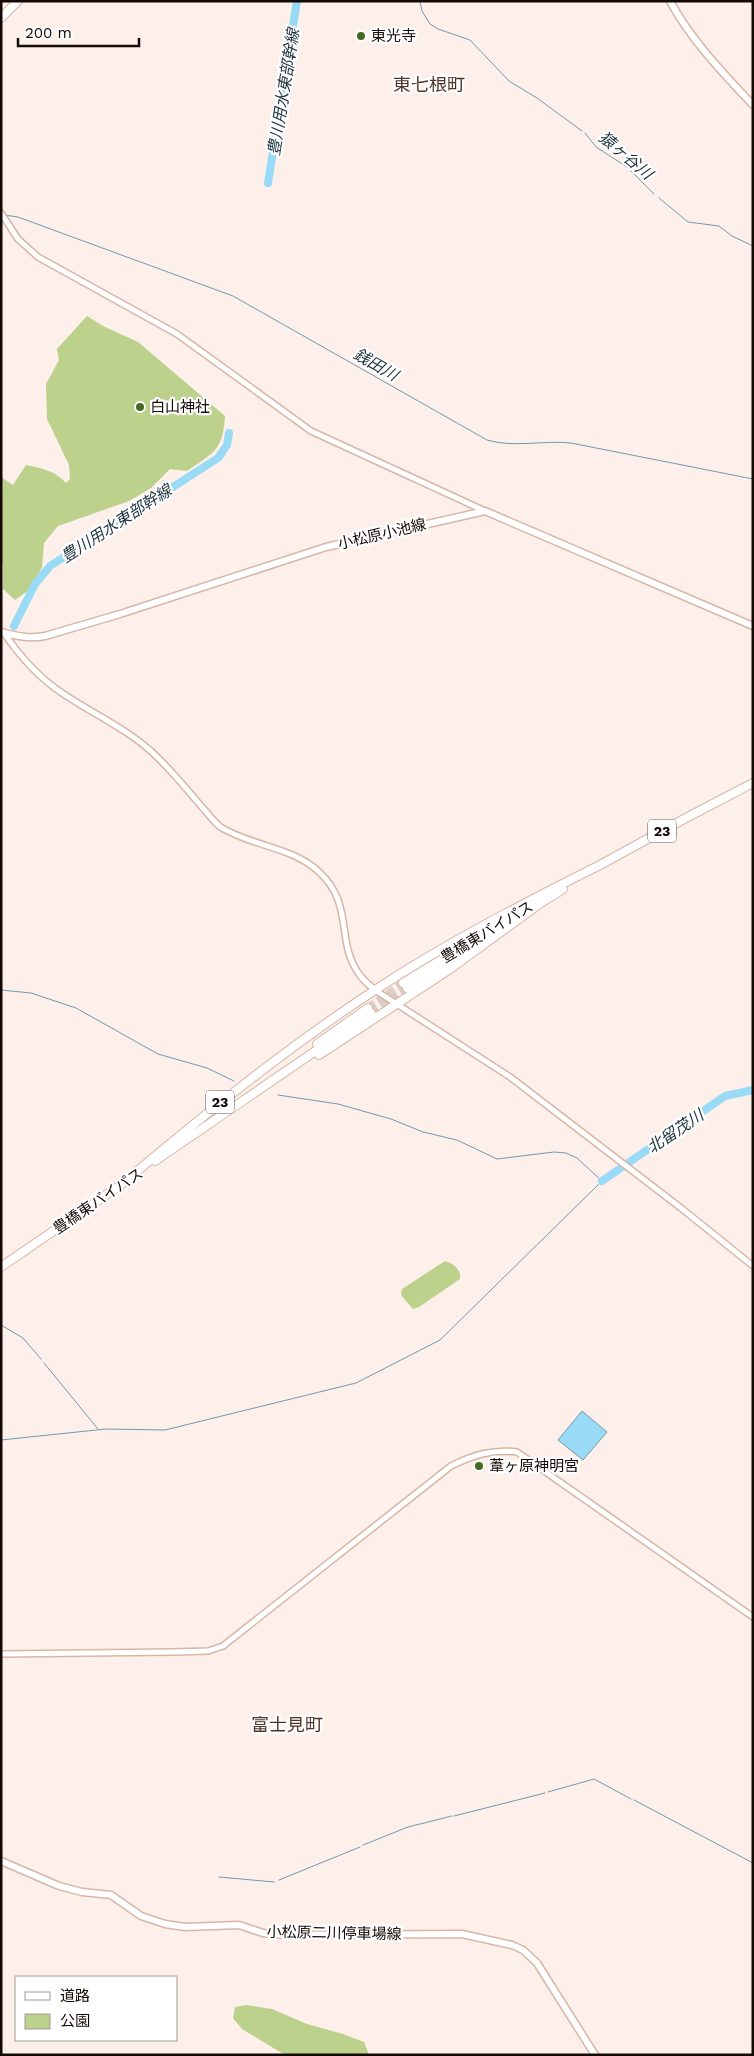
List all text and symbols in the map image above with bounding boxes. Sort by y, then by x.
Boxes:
scale bar [18,15,139,47]
text: 200 m [25,24,72,42]
water label: 豊川用水東部幹線 [264,25,303,157]
place label: 東光寺 [371,27,416,45]
marker: 東光寺 [355,30,367,42]
district label: 東七根町 [393,74,465,95]
water label: 猿ヶ谷川 [595,128,658,185]
water label: 銭田川 [350,344,403,386]
place label: 白山神社 [150,398,210,416]
marker: 白山神社 [134,401,146,413]
water label: 豊川用水東部幹線 [57,480,177,566]
street label: 小松原小池線 [336,515,428,553]
road number: 23 [648,819,676,842]
street label: 豊橋東バイパス [437,897,537,967]
road number: 23 [206,1090,234,1114]
water label: 北留茂川 [643,1105,709,1157]
street label: 豊橋東バイパス [50,1164,146,1238]
place label: 葦ヶ原神明宮 [489,1457,579,1475]
marker: 葦ヶ原神明宮 [473,1460,485,1472]
district label: 富士見町 [251,1714,323,1735]
street label: 小松原二川停車場線 [266,1923,402,1943]
legend [15,1976,178,2041]
text: 道路 [60,1987,90,2005]
text: 公園 [60,2012,90,2030]

